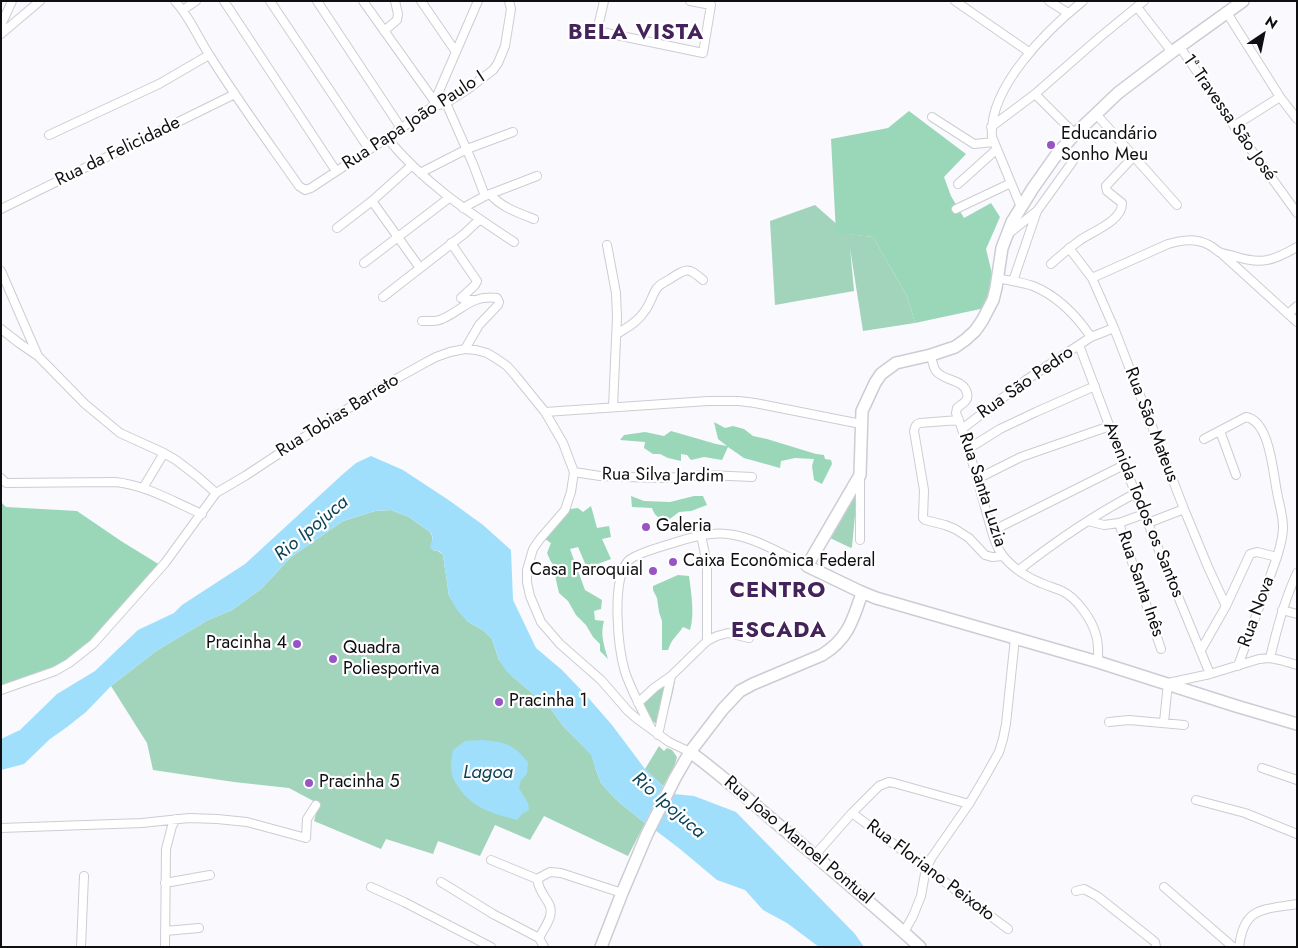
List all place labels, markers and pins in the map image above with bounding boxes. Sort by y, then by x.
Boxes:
place label: Educandário Sonho Meu [1061,124,1157,166]
marker: Educandário Sonho Meu [1045,139,1057,151]
place label: Galeria [656,516,712,538]
marker: Galeria [640,521,652,533]
place label: Caixa Econômica Federal [683,551,876,573]
marker: Caixa Econômica Federal [667,556,679,568]
place label: Casa Paroquial [530,560,643,582]
marker: Casa Paroquial [647,565,659,577]
place label: Pracinha 4 [206,633,287,655]
marker: Pracinha 4 [291,638,303,650]
place label: Quadra Poliesportiva [343,638,439,681]
marker: Quadra Poliesportiva [327,653,339,665]
place label: Pracinha 1 [509,691,588,713]
marker: Pracinha 1 [493,696,505,708]
place label: Pracinha 5 [319,772,400,794]
marker: Pracinha 5 [303,777,315,789]

